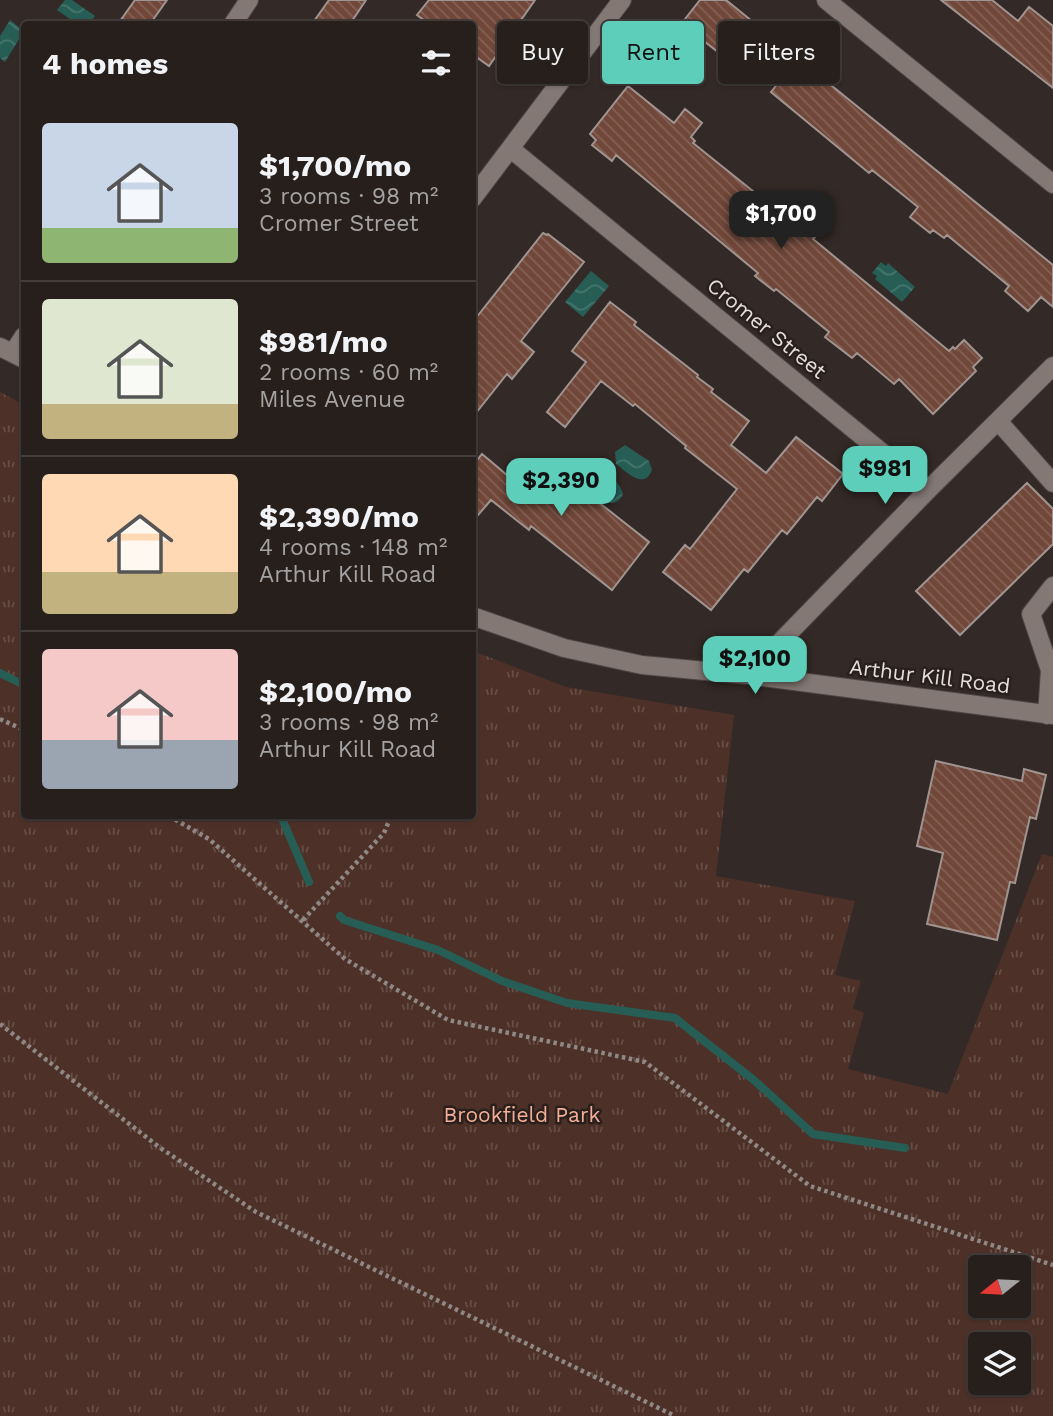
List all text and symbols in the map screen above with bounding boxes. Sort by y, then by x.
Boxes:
chip: Buy [497,21,588,84]
chip: Rent [602,21,704,84]
chip: Filters [718,21,840,84]
icon: filters [417,44,455,82]
text: 4 homes [42,46,168,81]
text: $1,700/mo [259,148,411,183]
icon: home [98,151,182,235]
text: 3 rooms · 98 m² [259,183,438,210]
pin: $1,700 [724,191,838,251]
text: $1,700 [745,200,817,227]
text: Cromer Street [259,210,419,237]
street label: Cromer Street [702,272,832,384]
text: $981/mo [259,324,388,359]
icon: home [98,327,182,411]
text: 2 rooms · 60 m² [259,359,438,386]
text: Miles Avenue [259,386,405,413]
pin: $981 [844,447,926,506]
text: $981 [858,455,912,482]
pin: $2,390 [504,458,618,518]
text: $2,390 [522,467,600,494]
text: $2,390/mo [259,499,419,534]
icon: home [98,502,182,586]
text: 4 rooms · 148 m² [259,534,447,561]
text: Arthur Kill Road [259,561,436,588]
pin: $2,100 [698,636,812,696]
text: $2,100 [719,645,791,672]
street label: Arthur Kill Road [848,654,1012,698]
text: $2,100/mo [259,674,412,709]
icon: home [98,677,182,761]
text: 3 rooms · 98 m² [259,709,438,736]
text: Arthur Kill Road [259,736,436,763]
park label: Brookfield Park [444,1102,601,1127]
north arrow [968,1255,1031,1318]
map controls [968,1255,1031,1395]
button: layers [968,1332,1031,1395]

